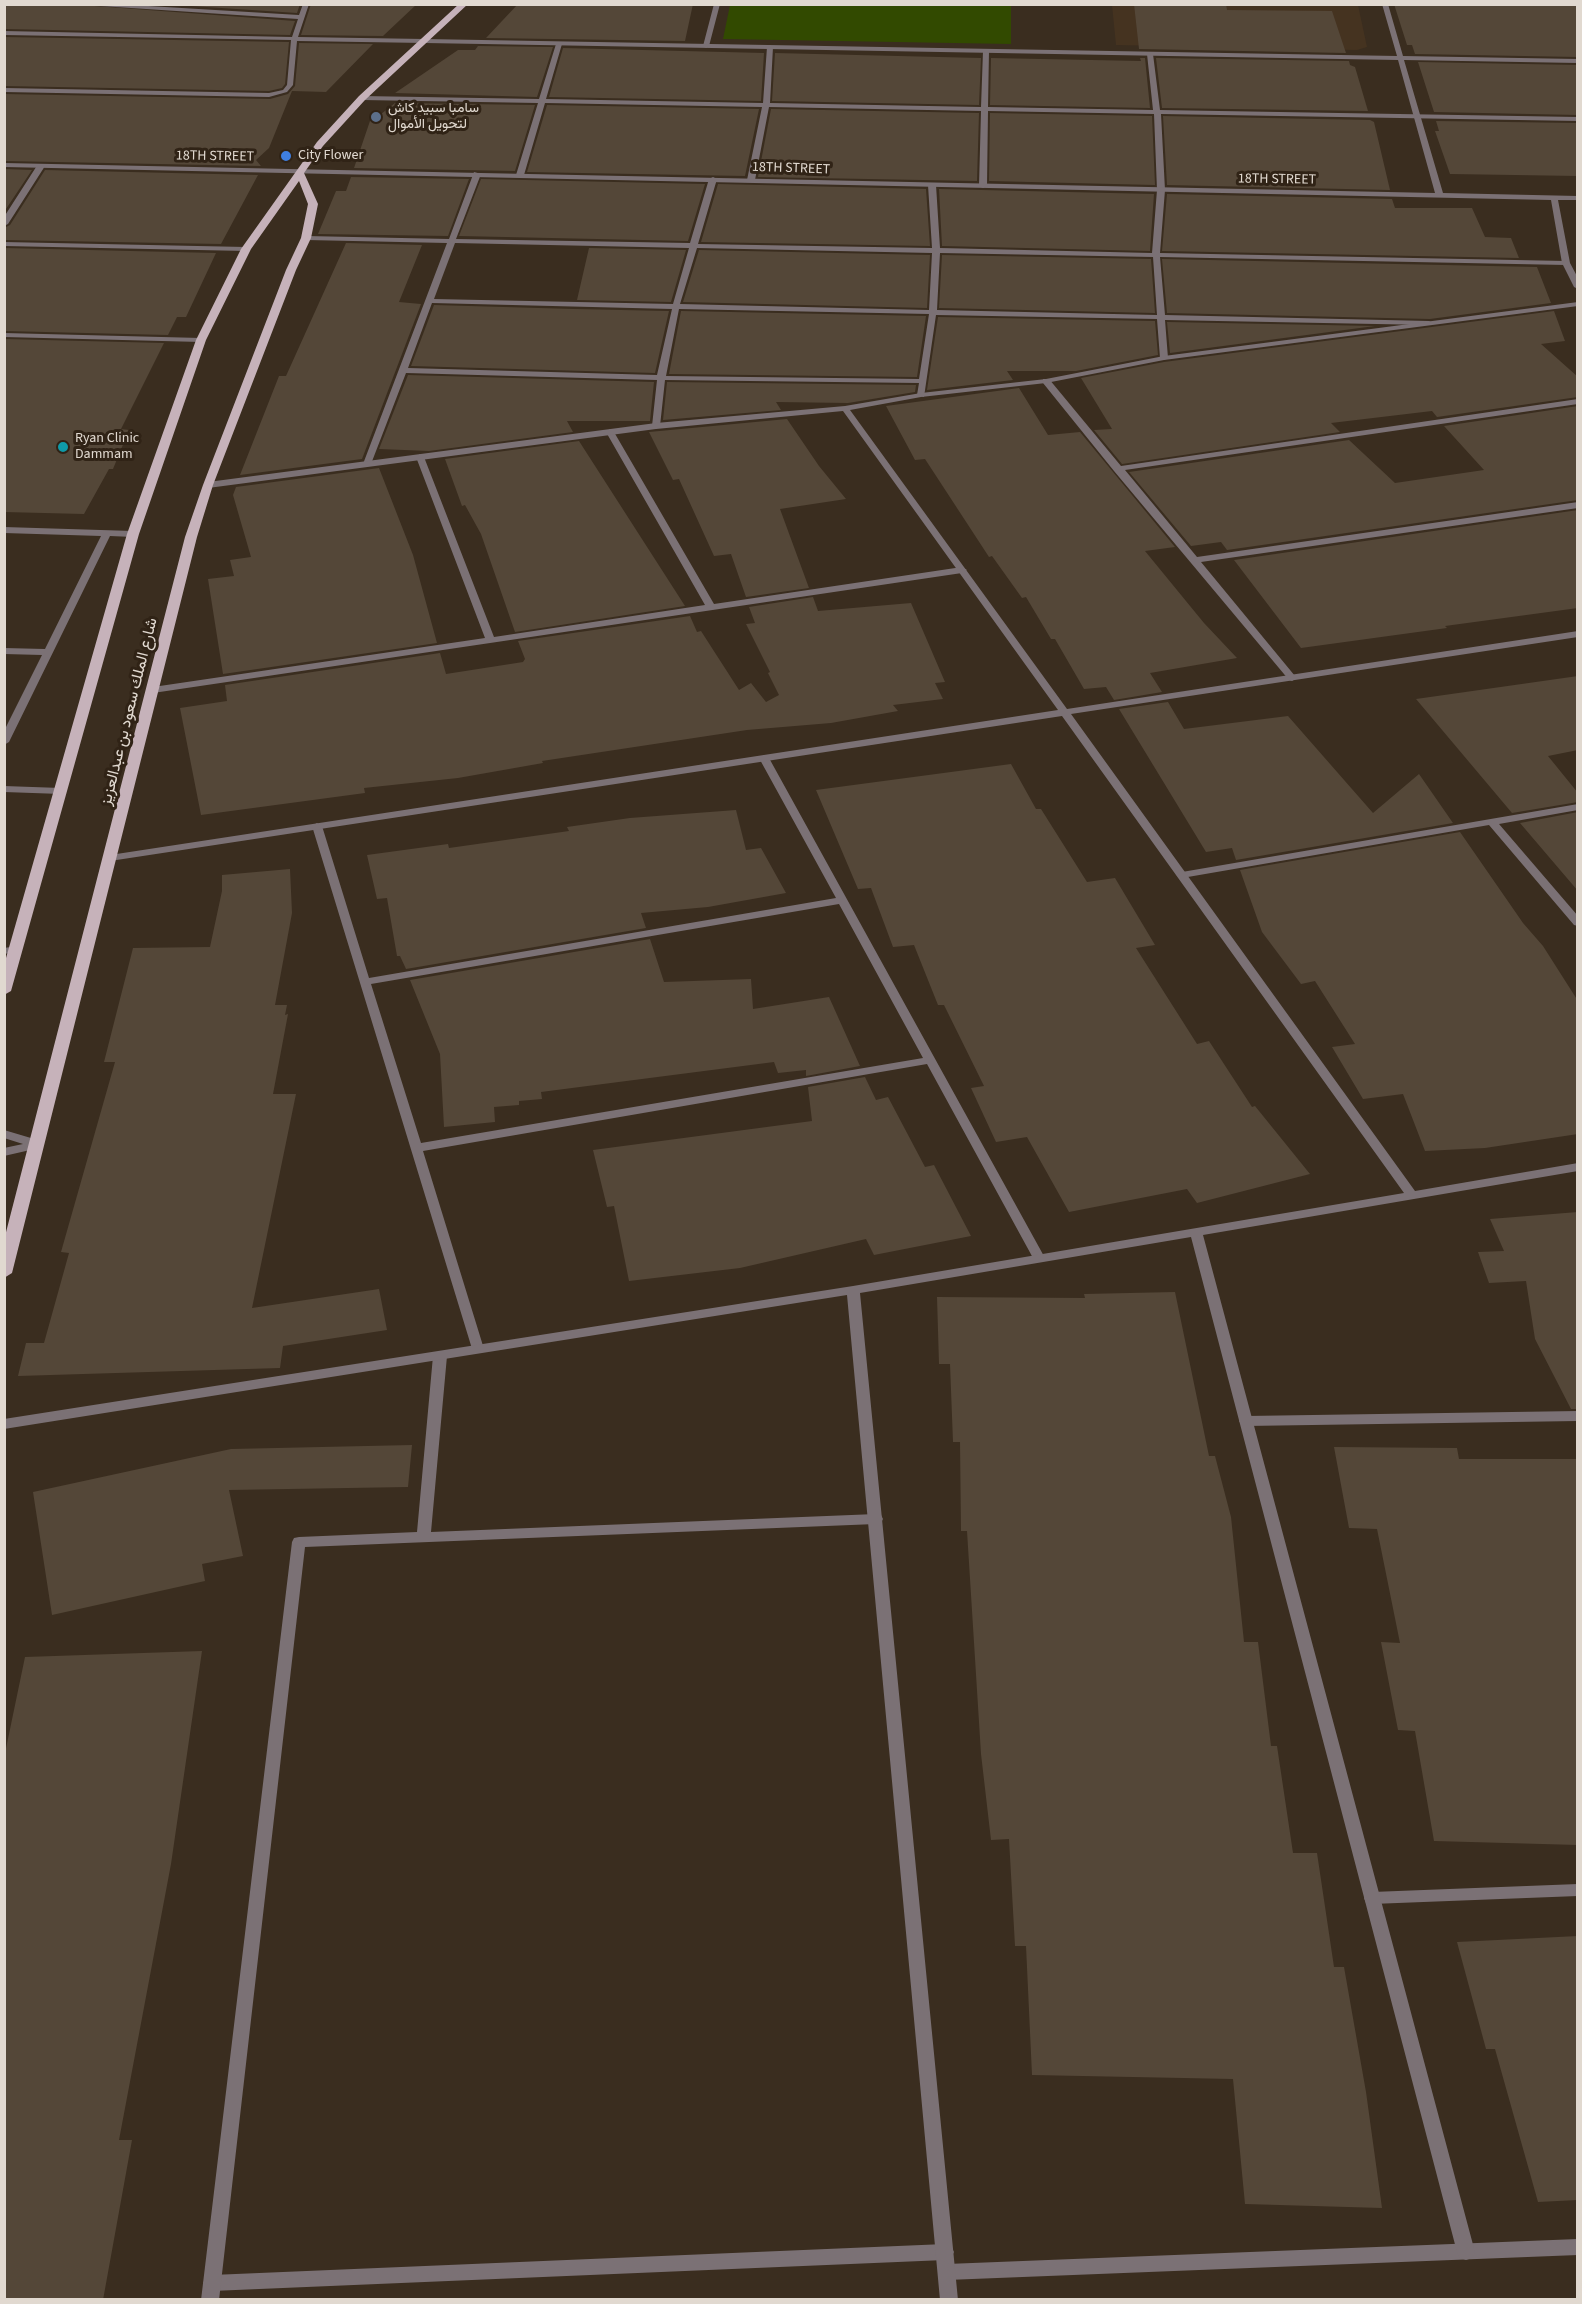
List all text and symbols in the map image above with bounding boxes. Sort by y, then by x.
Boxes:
place label: سامبا سبيد كاش لتحويل الأموال [388,101,479,134]
marker: سامبا سبيد كاش لتحويل الأموال [369,110,383,124]
street label: 18TH STREET [176,148,254,166]
place label: City Flower [298,148,363,164]
marker: City Flower [279,149,293,163]
street label: 18TH STREET [752,159,830,179]
street label: 18TH STREET [1238,171,1316,189]
place label: Ryan Clinic Dammam [75,431,139,464]
marker: Ryan Clinic Dammam [56,440,70,454]
street label: شارع الملك سعود بن عبدالعزيز [97,616,163,808]

